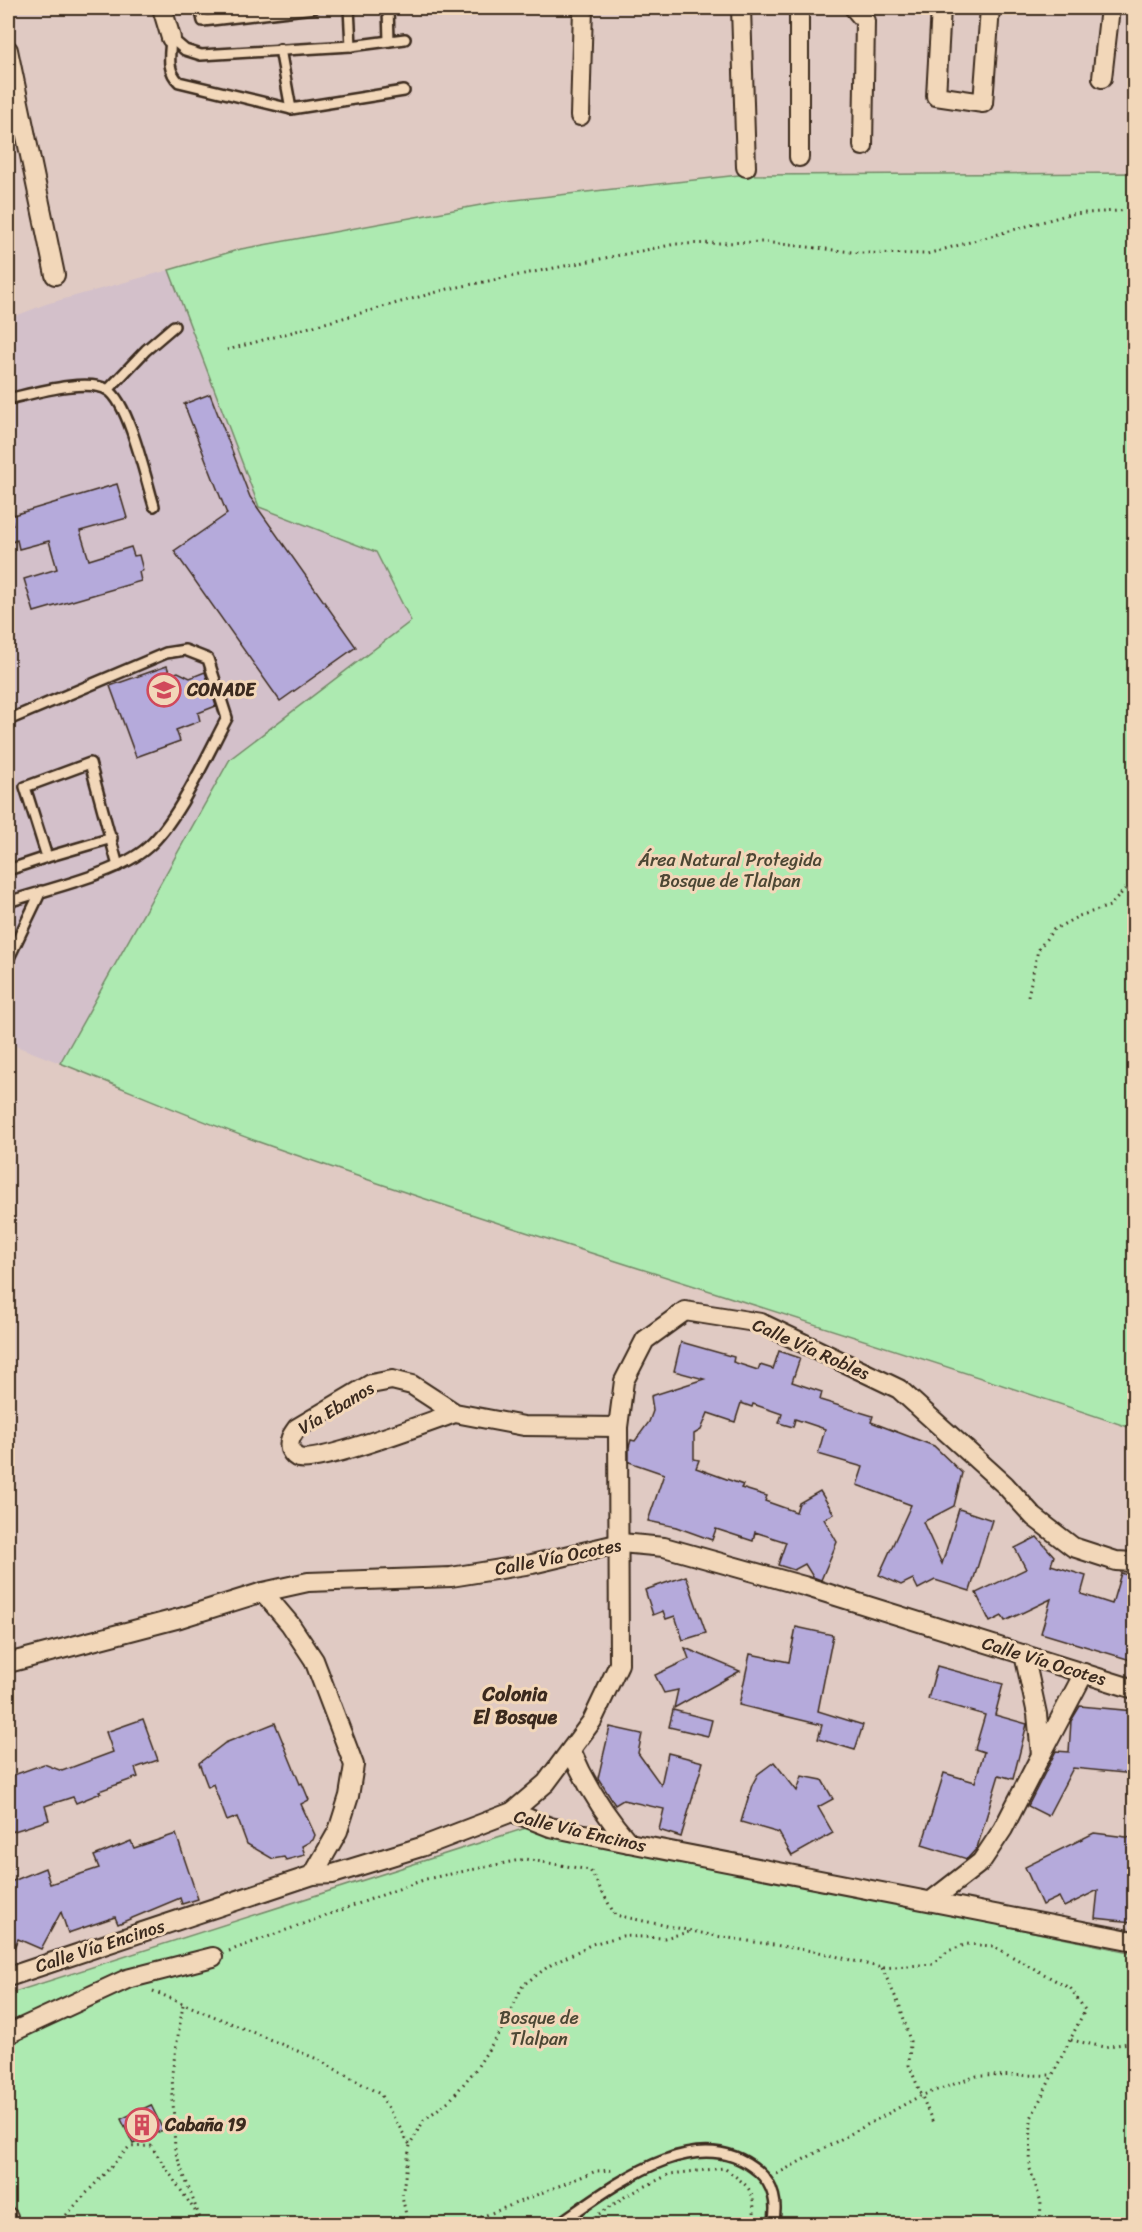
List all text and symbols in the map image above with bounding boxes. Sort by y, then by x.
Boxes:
school or university icon: CONADE [146,672,182,708]
place label: CONADE [186,674,257,706]
park label: Área Natural Protegida Bosque de Tlalpan [637,844,822,897]
street label: Calle Vía Robles [747,1309,875,1389]
street label: Vía Ebanos [292,1372,381,1443]
street label: Calle Vía Ocotes [492,1529,625,1585]
street label: Calle Vía Ocotes [978,1627,1111,1695]
district label: Colonia El Bosque [473,1677,557,1735]
street label: Calle Vía Encinos [511,1800,650,1862]
street label: Calle Vía Encinos [31,1910,170,1982]
park label: Bosque de Tlalpan [499,2002,579,2055]
building icon: Cabaña 19 [124,2107,160,2143]
place label: Cabaña 19 [164,2109,246,2141]

